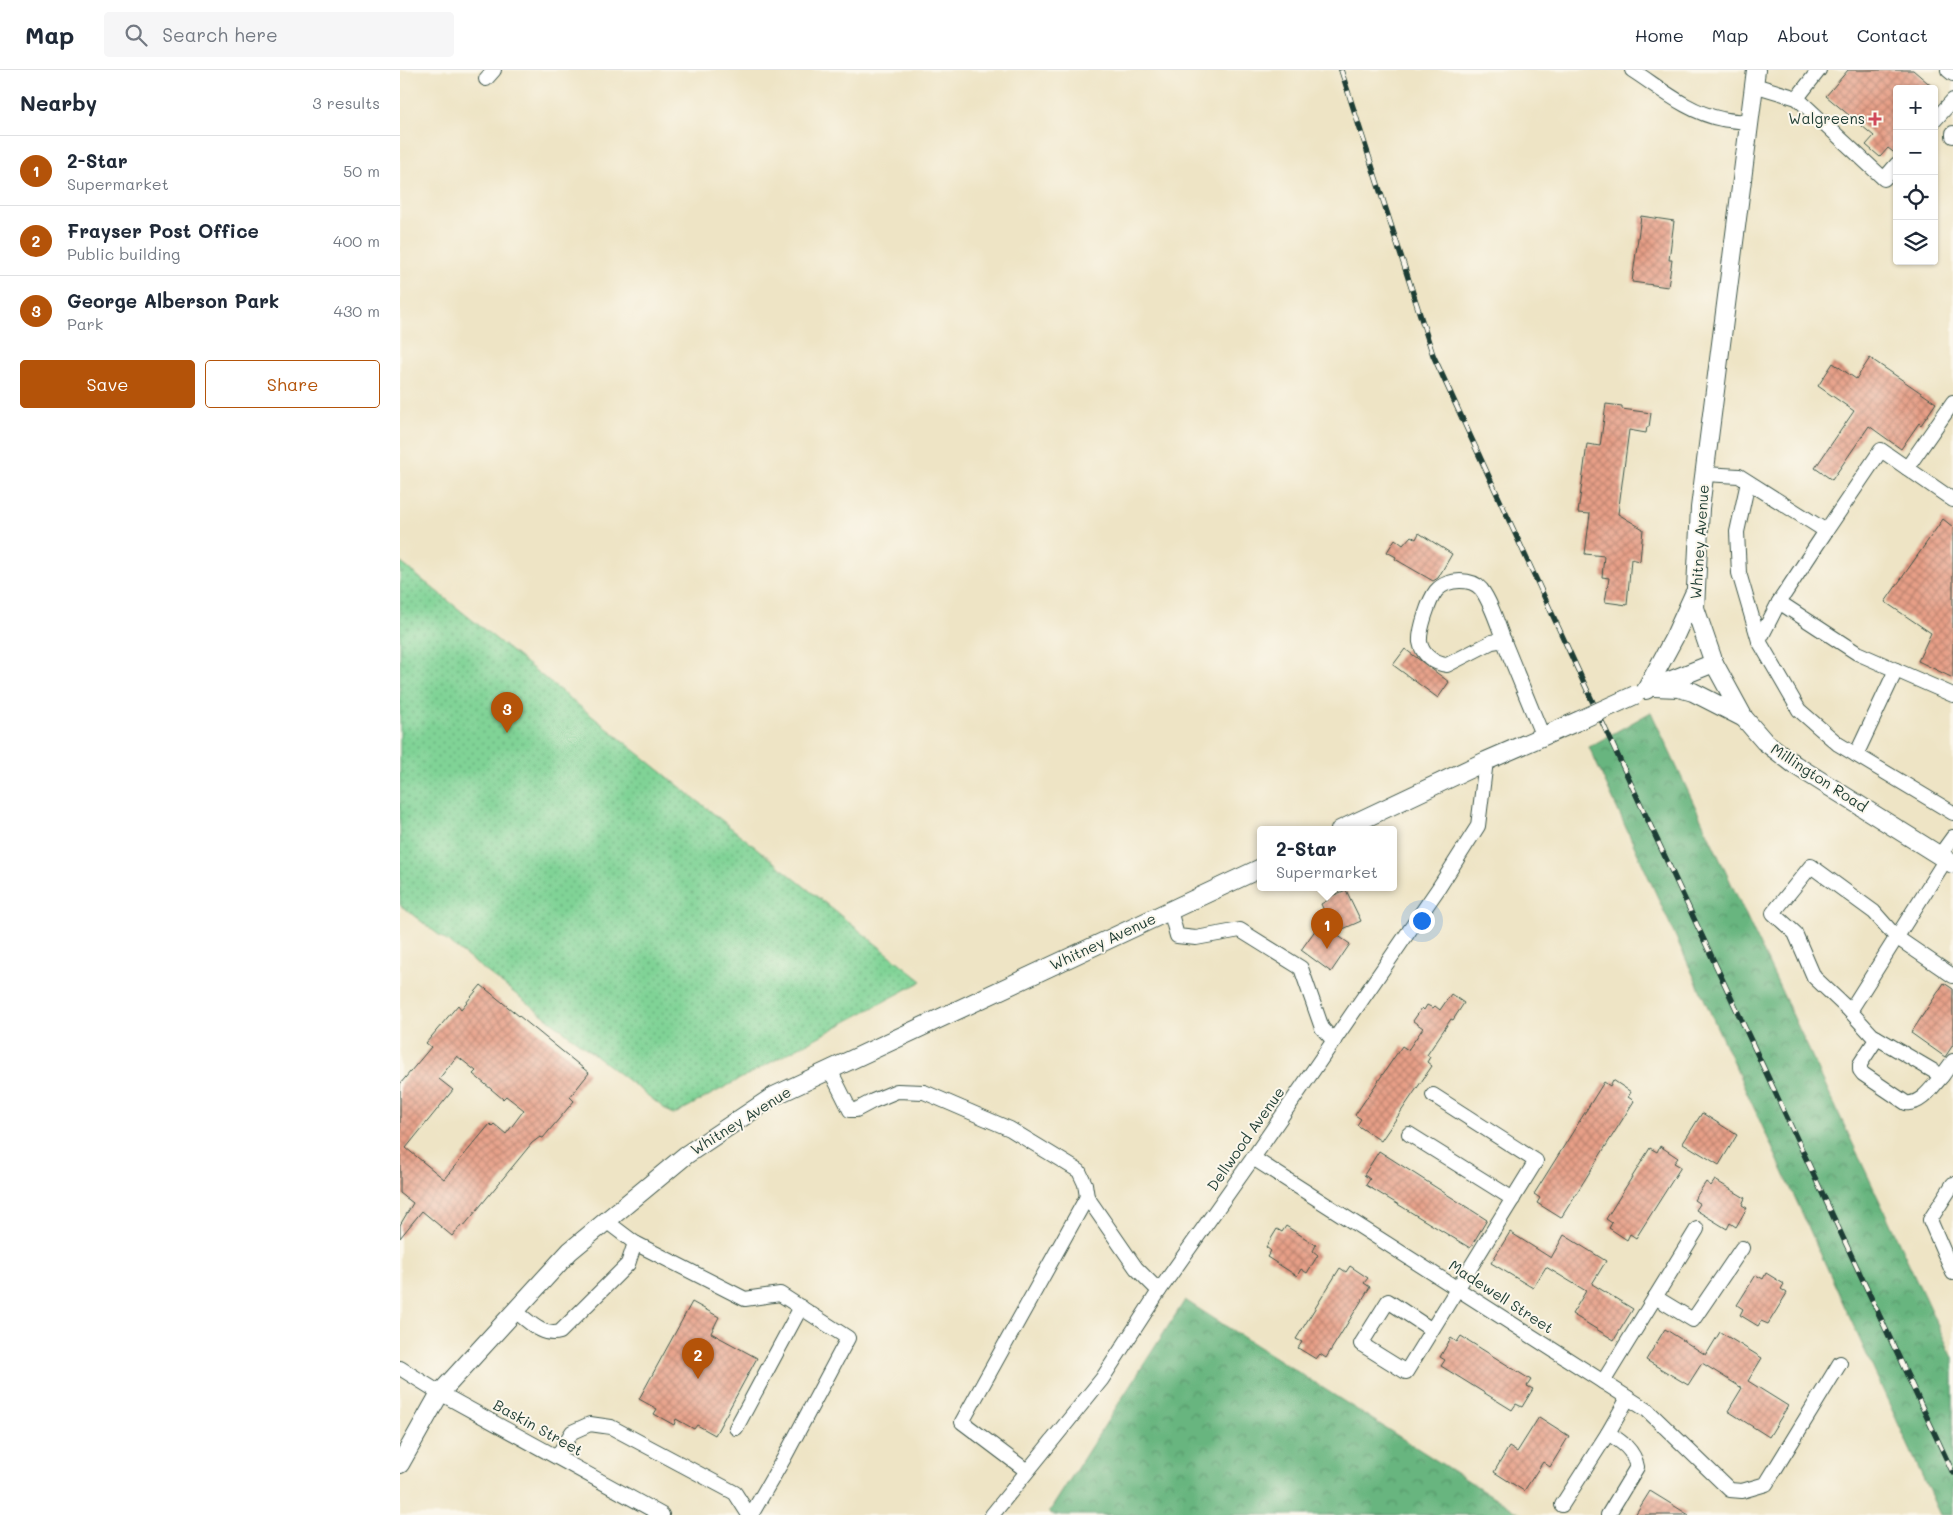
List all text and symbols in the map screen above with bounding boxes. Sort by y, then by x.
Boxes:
search box [104,12,454,57]
text: Map [25,19,74,50]
icon: search [122,21,150,49]
text: Search here [162,22,278,47]
text: Home [1635,23,1684,47]
text: Map [1712,23,1748,47]
text: About [1776,23,1829,47]
text: Contact [1857,23,1928,47]
map controls [1893,85,1938,265]
button: + [1893,85,1938,130]
text: Nearby [20,89,97,116]
text: 3 results [312,92,380,113]
place label: Walgreens [1788,108,1865,128]
marker: Walgreens [1869,113,1881,125]
button: − [1893,130,1938,175]
text: 2-Star [67,148,128,173]
text: 1 [32,160,40,181]
text: 50 m [343,160,380,181]
text: Supermarket [67,173,169,194]
button: locate [1893,175,1938,220]
text: Frayser Post Office [67,218,259,243]
button: layers [1893,220,1938,265]
text: 2 [32,230,40,251]
text: 400 m [333,230,380,251]
text: Public building [67,243,180,264]
text: George Alberson Park [67,288,279,313]
text: 3 [31,300,41,321]
text: 430 m [333,300,380,321]
text: Park [67,313,103,334]
button: Save [20,360,195,408]
button: Share [205,360,380,408]
street label: Whitney Avenue [1685,484,1713,600]
pin: 3 [491,692,523,733]
street label: Millington Road [1767,738,1872,816]
popup [1257,826,1397,891]
text: 2-Star [1276,836,1337,861]
text: Supermarket [1276,861,1378,882]
street label: Whitney Avenue [1046,908,1159,974]
pin: 1 [1311,908,1343,949]
your location [1409,908,1435,934]
street label: Whitney Avenue [686,1081,795,1159]
street label: Dellwood Avenue [1202,1082,1289,1194]
street label: Madewell Street [1445,1255,1558,1338]
pin: 2 [682,1338,714,1379]
street label: Baskin Street [490,1394,587,1460]

